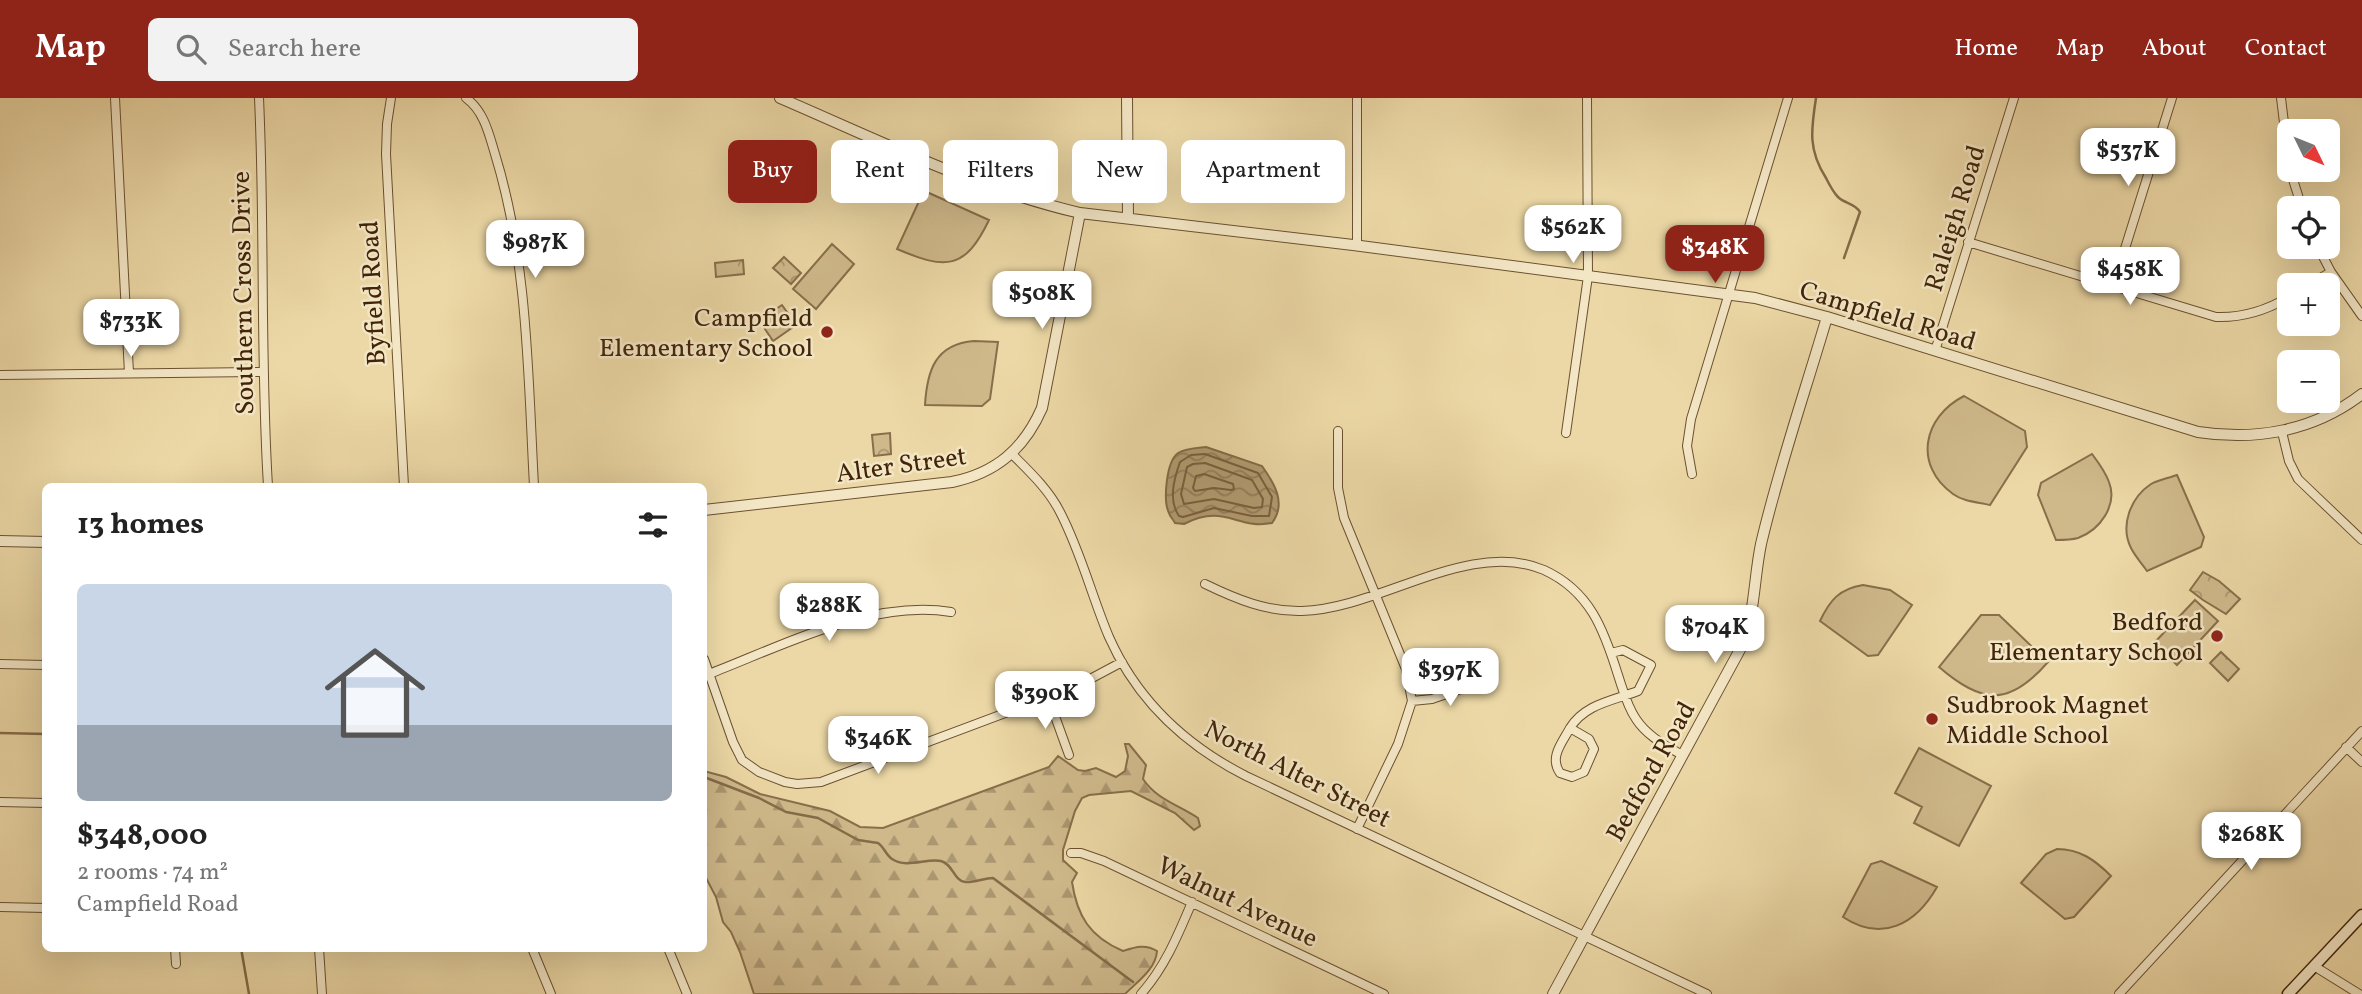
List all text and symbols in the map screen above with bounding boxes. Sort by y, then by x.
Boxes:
search box [148,18,638,81]
text: Map [35,26,106,72]
icon: search [172,30,210,68]
text: Search here [228,31,361,67]
text: Home [1954,32,2018,66]
text: Map [2056,32,2104,66]
text: About [2142,32,2207,66]
text: Contact [2245,32,2327,66]
north arrow [2277,119,2340,182]
map controls [2277,119,2340,413]
pin: $537K [2079,129,2177,188]
text: $537K [2096,135,2160,167]
chip: Buy [728,140,817,203]
chip: Rent [831,140,929,203]
chip: Filters [943,140,1058,203]
chip: New [1072,140,1167,203]
chip: Apartment [1181,140,1345,203]
street label: Raleigh Road [1917,141,1995,296]
street label: Southern Cross Drive [224,171,264,415]
button: locate [2277,196,2340,259]
pin: $562K [1524,206,1622,265]
text: $562K [1540,212,1606,244]
street label: Byfield Road [352,219,396,366]
pin: $987K [486,220,584,280]
pin: $348K [1666,226,1764,285]
text: $987K [502,227,568,259]
text: $348K [1681,232,1749,264]
pin: $458K [2081,248,2179,307]
text: $458K [2097,254,2163,286]
pin: $508K [993,272,1091,331]
street label: Campfield Road [1795,273,1980,361]
button: + [2277,273,2340,336]
text: $508K [1008,278,1076,310]
pin: $733K [82,300,180,359]
place label: Campfield Elementary School [599,301,813,367]
text: $733K [99,306,163,338]
marker: Campfield Elementary School [819,324,835,340]
button: − [2277,350,2340,413]
street label: Alter Street [834,439,969,493]
text: 13 homes [77,504,204,546]
icon: filters [634,506,672,544]
pin: $288K [780,584,878,643]
text: $288K [796,590,862,622]
place label: Bedford Elementary School [1989,605,2203,671]
pin: $704K [1666,606,1764,665]
text: $704K [1681,612,1749,644]
marker: Bedford Elementary School [2209,628,2225,644]
icon: home [312,630,438,756]
pin: $397K [1401,648,1499,708]
text: $397K [1418,655,1482,687]
pin: $390K [996,672,1094,731]
text: $390K [1011,678,1079,710]
place label: Sudbrook Magnet Middle School [1946,688,2149,754]
street label: Bedford Road [1598,695,1705,849]
marker: Sudbrook Magnet Middle School [1924,711,1940,727]
street label: North Alter Street [1197,712,1397,837]
pin: $346K [829,716,927,776]
text: $346K [844,723,912,755]
pin: $268K [2202,812,2300,872]
text: $348,000 [77,815,208,857]
text: $268K [2218,819,2284,851]
street label: Walnut Avenue [1151,848,1323,957]
text: 2 rooms · 74 m² [77,857,228,889]
text: Campfield Road [77,889,239,921]

